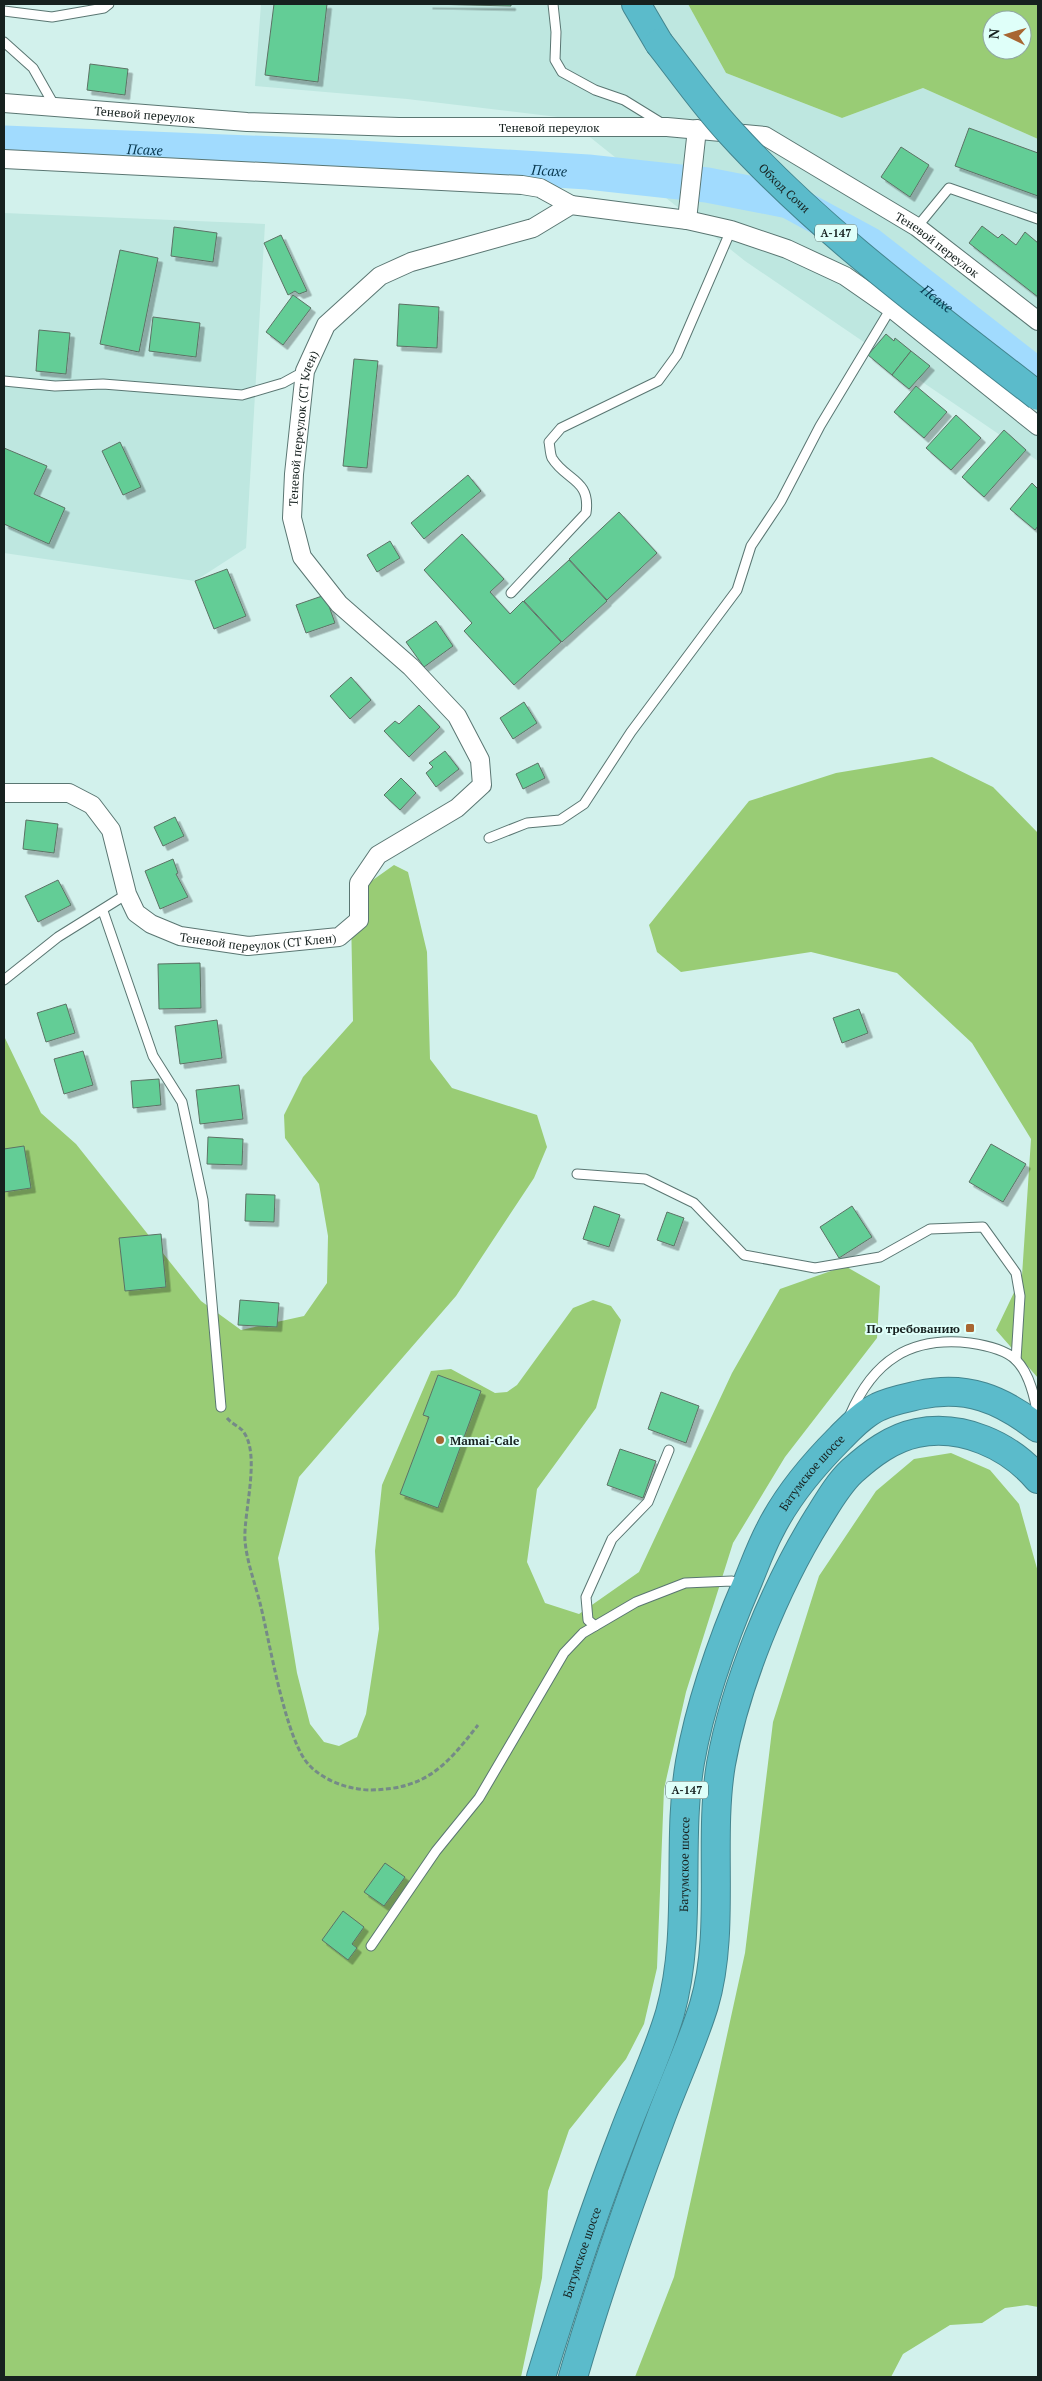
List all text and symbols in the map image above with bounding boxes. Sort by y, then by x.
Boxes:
north arrow [982,10,1032,60]
text: N [984,27,1004,40]
street label: Теневой переулок [94,103,196,125]
street label: Теневой переулок [499,120,600,135]
water label: Псахе [126,138,164,159]
water label: Псахе [530,159,568,180]
street label: Обход Сочи [756,160,814,216]
street label: Теневой переулок [893,208,983,280]
road number: А-147 [815,224,857,242]
water label: Псахе [917,279,958,317]
street label: Теневой переулок (СТ Клен) [285,348,321,506]
street label: Теневой переулок (СТ Клен) [179,929,337,954]
place label: По требованию [866,1321,961,1336]
marker: По требованию [964,1322,976,1334]
street label: Батумское шоссе [775,1431,847,1513]
place label: Mamai-Cale [450,1433,520,1448]
marker: Mamai-Cale [434,1434,446,1446]
road number: А-147 [666,1782,708,1798]
street label: Батумское шоссе [675,1817,692,1912]
street label: Батумское шоссе [559,2205,604,2300]

